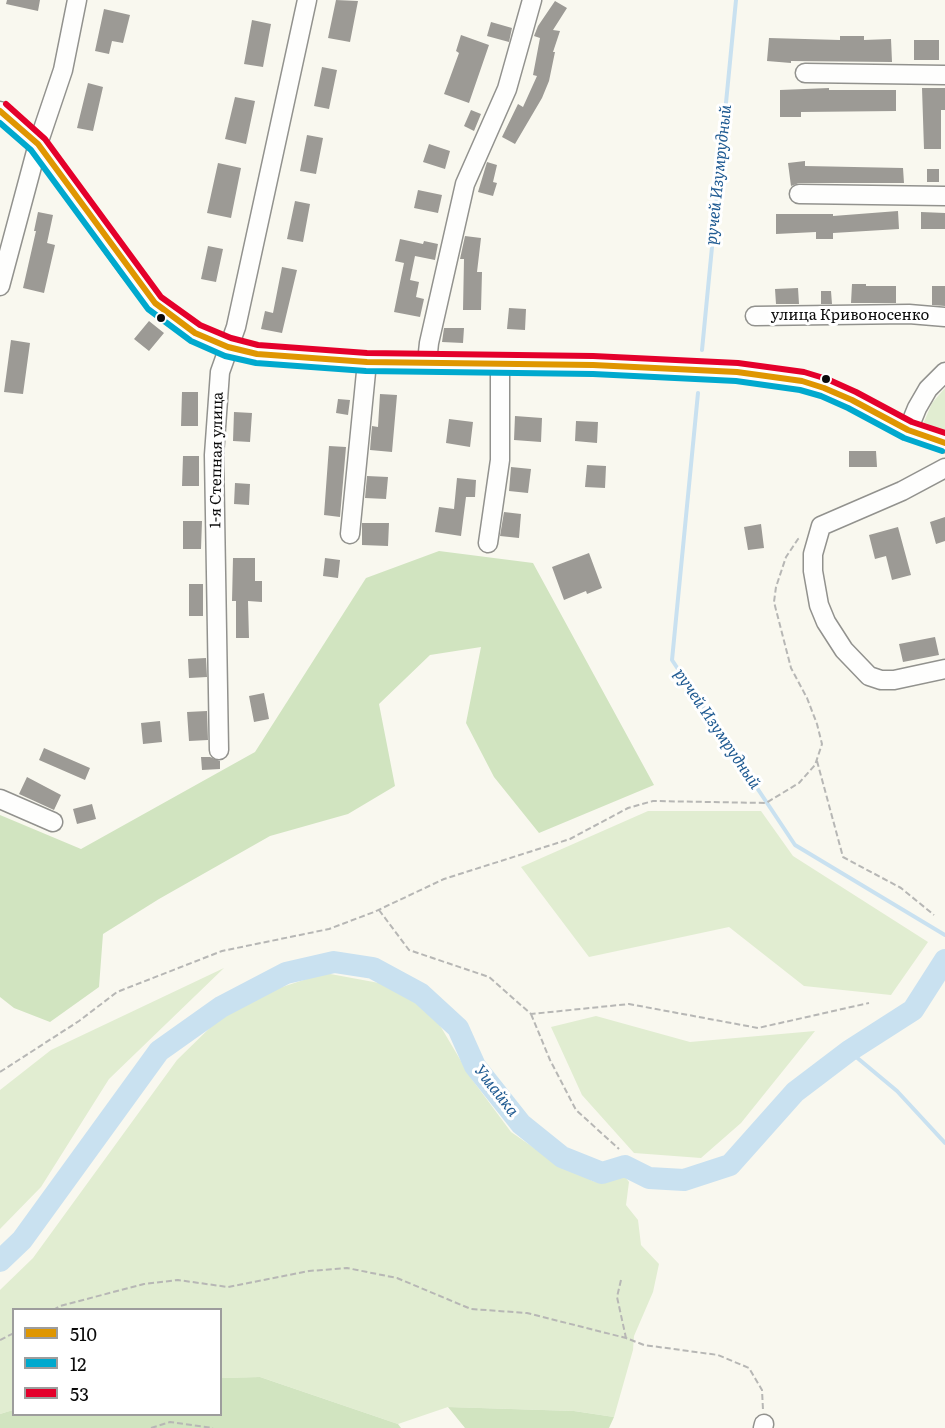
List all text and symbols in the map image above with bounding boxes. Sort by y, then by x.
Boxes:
water label: ручей Изумрудный [702,104,736,246]
street label: улица Кривоносенко [771,307,929,325]
unlabelled marker [155,312,167,324]
unlabelled marker [820,373,832,385]
street label: 1-я Степная улица [207,392,227,528]
water label: ручей Изумрудный [670,665,764,793]
water label: Ушайка [470,1061,522,1121]
legend [12,1308,222,1416]
text: 510 [70,1320,97,1347]
text: 12 [70,1350,86,1377]
text: 53 [70,1380,89,1407]

